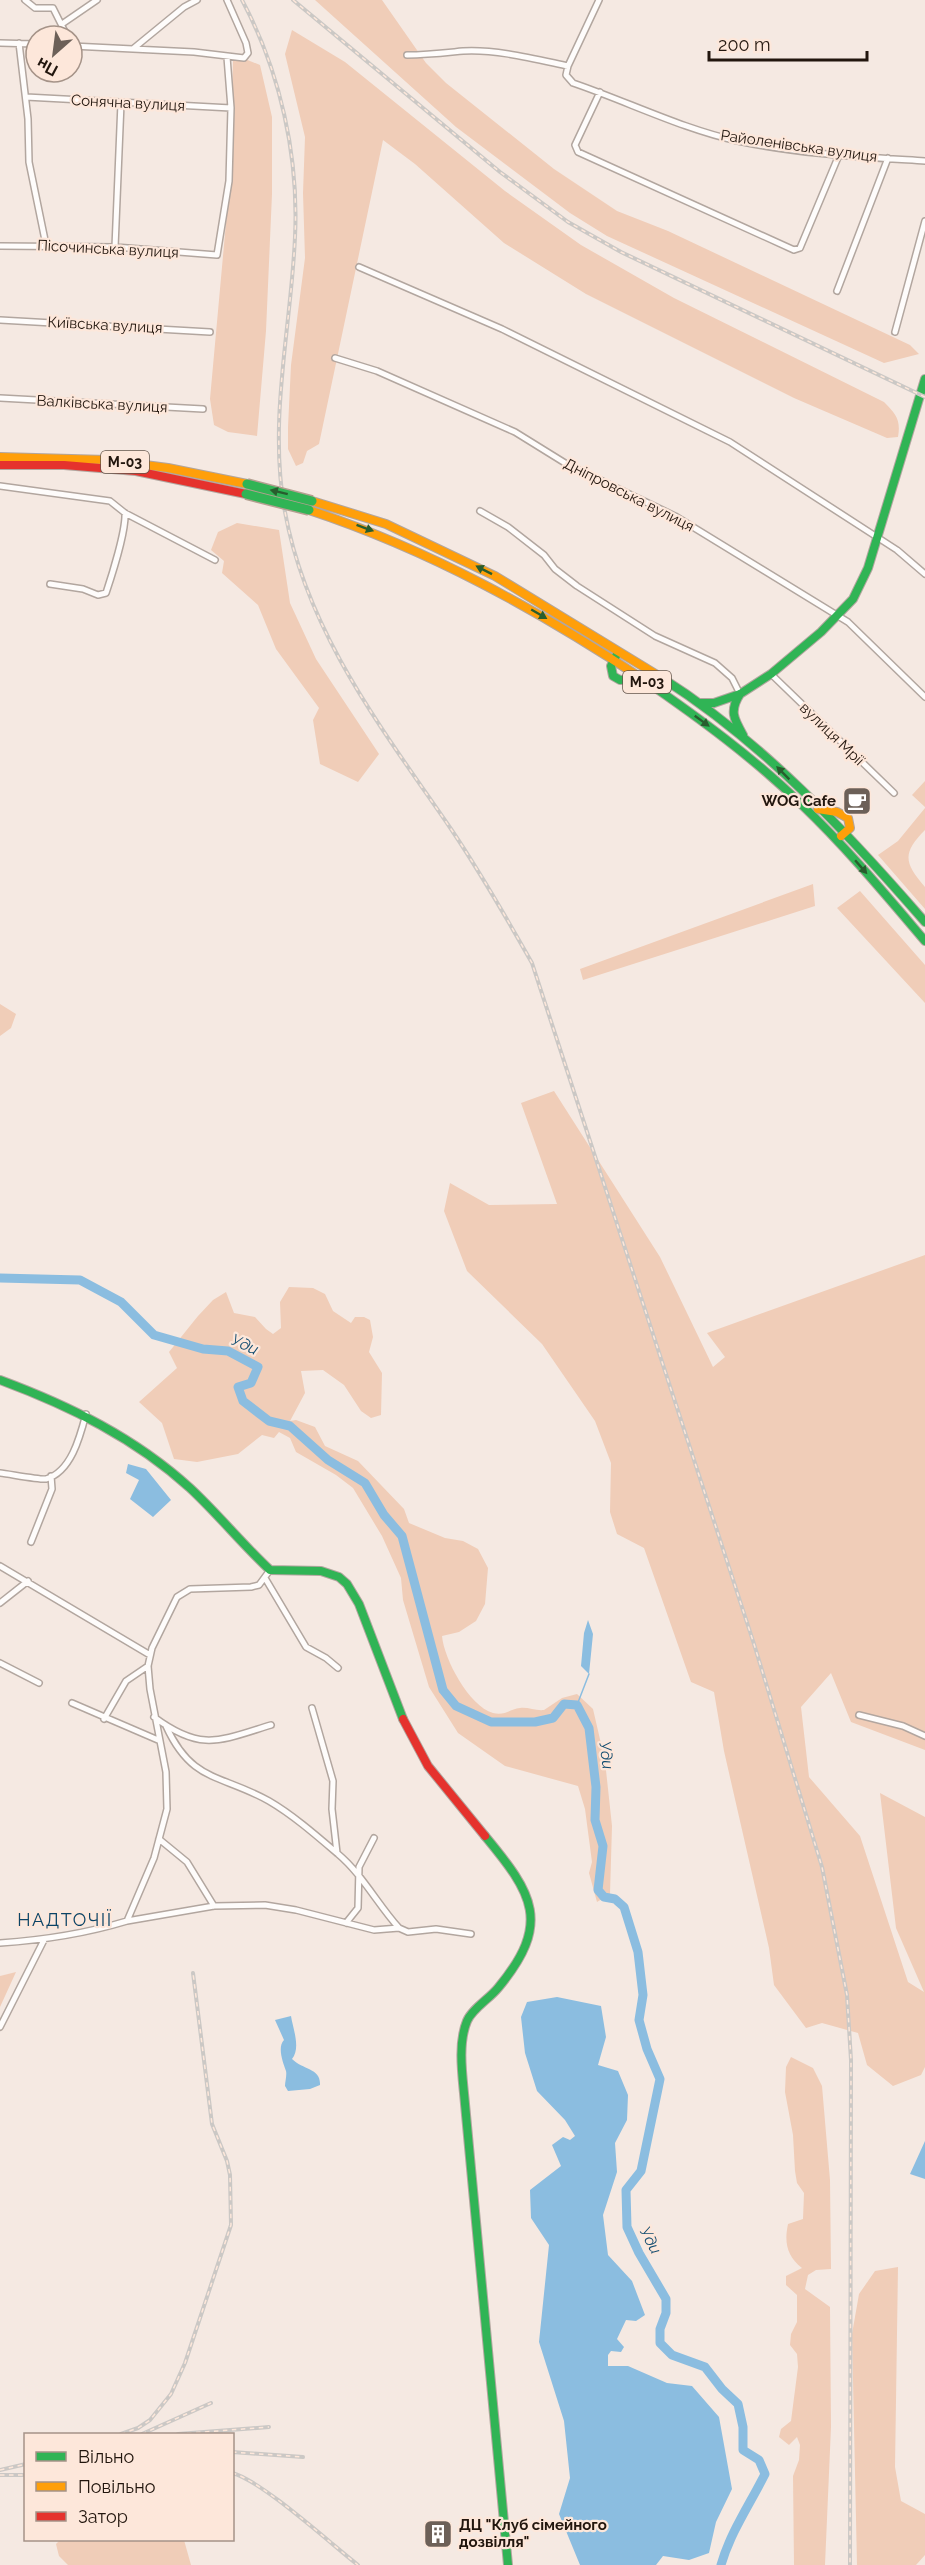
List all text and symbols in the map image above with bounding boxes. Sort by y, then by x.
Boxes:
north arrow [24,24,84,84]
scale bar [709,24,866,62]
text: 200 m [718,34,771,55]
text: Пн [33,53,61,80]
street label: Сонячна вулиця [70,91,186,115]
street label: Райоленівська вулиця [720,126,878,166]
street label: Пісочинська вулиця [37,236,179,262]
street label: Київська вулиця [47,313,163,337]
street label: Валківська вулиця [36,392,168,416]
road number: М-03 [101,451,149,473]
street label: Дніпровська вулиця [561,454,697,536]
one-way arrow [270,487,289,497]
one-way arrow [356,523,374,533]
one-way arrow [475,565,492,575]
one-way arrow [531,609,548,619]
road number: М-03 [623,671,671,693]
street label: вулиця Мрії [796,699,869,770]
one-way arrow [695,714,710,726]
one-way arrow [776,766,790,781]
cafe icon: WOG Cafe [841,785,873,817]
place label: WOG Cafe [761,792,836,810]
one-way arrow [854,859,867,874]
water label: Уди [228,1330,262,1359]
water label: Уди [595,1740,618,1770]
district label: НАДТОЧІЇ [17,1909,113,1930]
water label: Уди [635,2223,666,2257]
legend [24,2433,234,2541]
text: Вільно [78,2446,134,2467]
text: Повільно [78,2476,156,2497]
text: Затор [78,2506,128,2527]
place label: ДЦ "Клуб сімейного дозвілля" [459,2516,607,2551]
building icon: ДЦ "Клуб сімейного дозвілля" [422,2518,454,2550]

